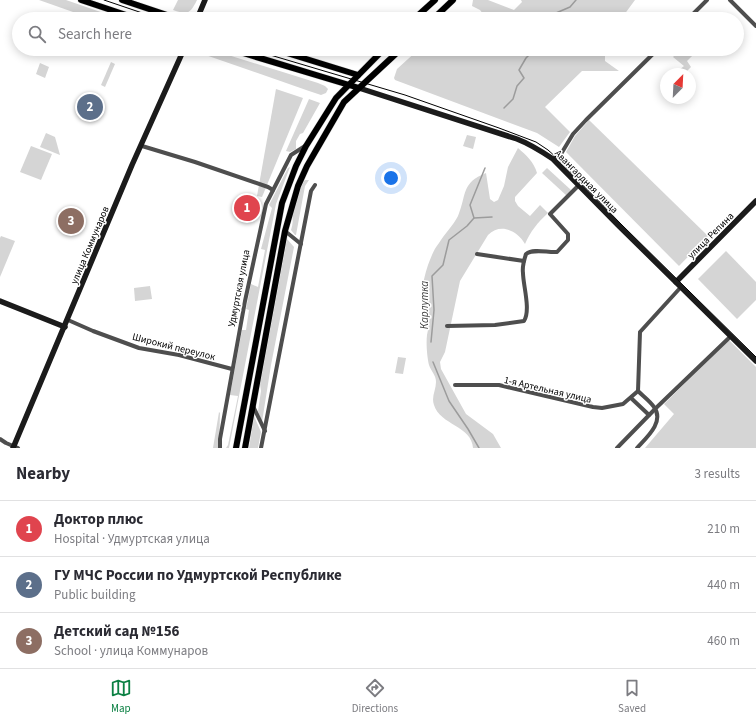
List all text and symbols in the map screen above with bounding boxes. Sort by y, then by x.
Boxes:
search box [12,12,744,56]
icon: search [26,23,48,45]
text: Search here [58,24,132,45]
north arrow [660,68,696,104]
pin: 2 [77,92,103,122]
street label: Авангардная улица [551,147,621,217]
your location [381,168,401,188]
pin: 1 [234,193,260,223]
street label: улица Коммунаров [67,204,113,287]
pin: 3 [58,206,84,236]
street label: улица Репина [684,209,737,262]
street label: Удмуртская улица [225,248,253,328]
water label: Карлутка [417,281,432,329]
street label: Широкий переулок [131,330,217,364]
street label: 1-я Артельная улица [503,373,593,407]
text: Nearby [16,462,70,486]
text: 3 results [695,465,740,483]
text: Доктор плюс [54,509,143,530]
text: 1 [26,520,32,538]
text: 210 m [707,520,740,538]
text: Hospital · Удмуртская улица [54,530,210,548]
text: ГУ МЧС России по Удмуртской Республике [54,565,342,586]
text: 2 [26,576,32,594]
text: 440 m [707,576,740,594]
text: Public building [54,586,136,604]
text: Детский сад №156 [54,621,180,642]
text: 3 [26,632,32,650]
text: 460 m [707,632,740,650]
text: School · улица Коммунаров [54,642,208,660]
tab: Map [110,677,132,716]
tab: Directions [352,677,398,716]
tab: Saved [618,677,646,716]

